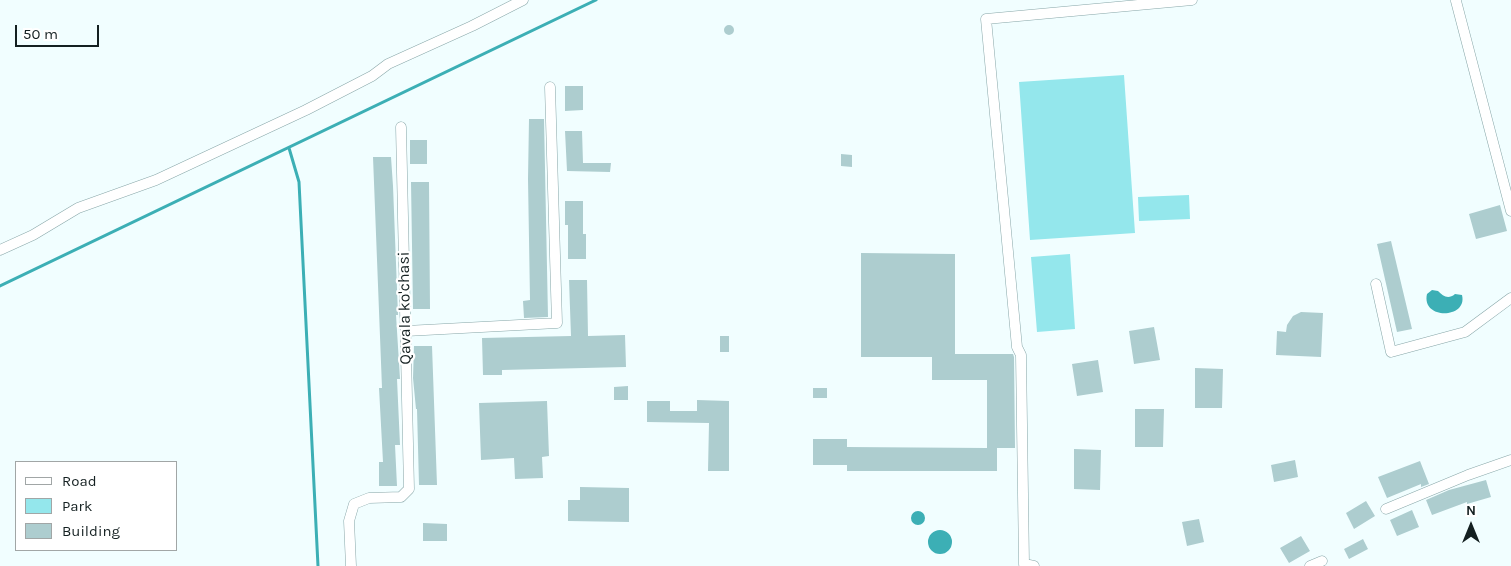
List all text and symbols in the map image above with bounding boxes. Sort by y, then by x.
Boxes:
scale bar [18,15,101,47]
text: 50 m [23,25,58,43]
street label: Qavala ko'chasi [394,251,416,365]
legend [15,461,178,551]
text: Road [62,472,97,490]
text: Park [62,497,92,515]
north arrow [1446,501,1496,551]
text: N [1466,502,1476,519]
text: Building [62,522,120,540]

